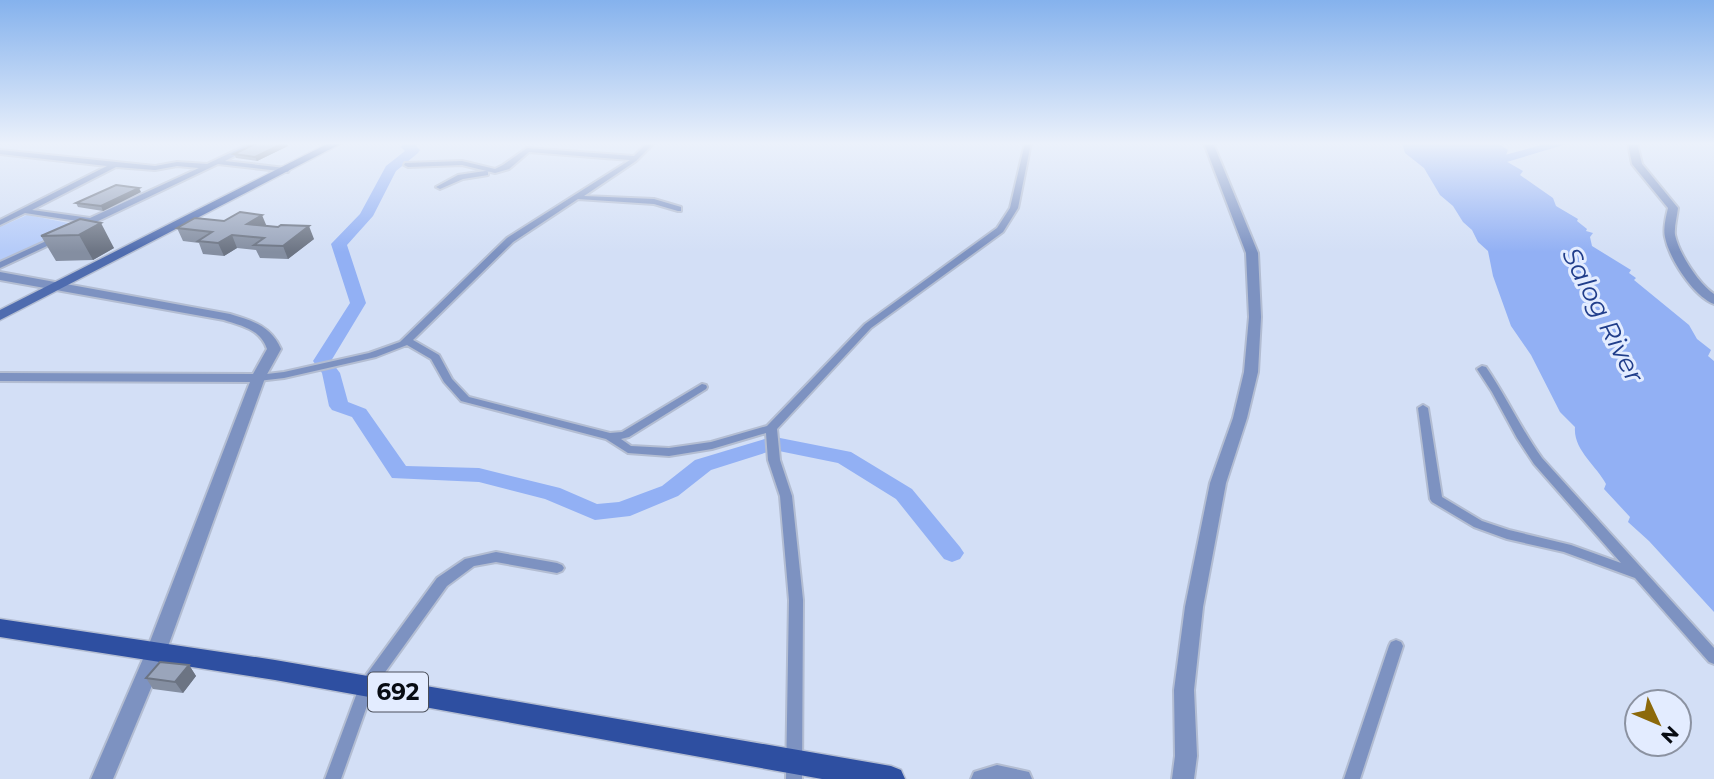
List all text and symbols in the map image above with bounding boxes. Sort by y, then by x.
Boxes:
water label: Salog River [1555,242,1651,388]
road number: 692 [368,672,428,712]
north arrow [1623,688,1693,758]
text: N [1656,721,1683,748]

